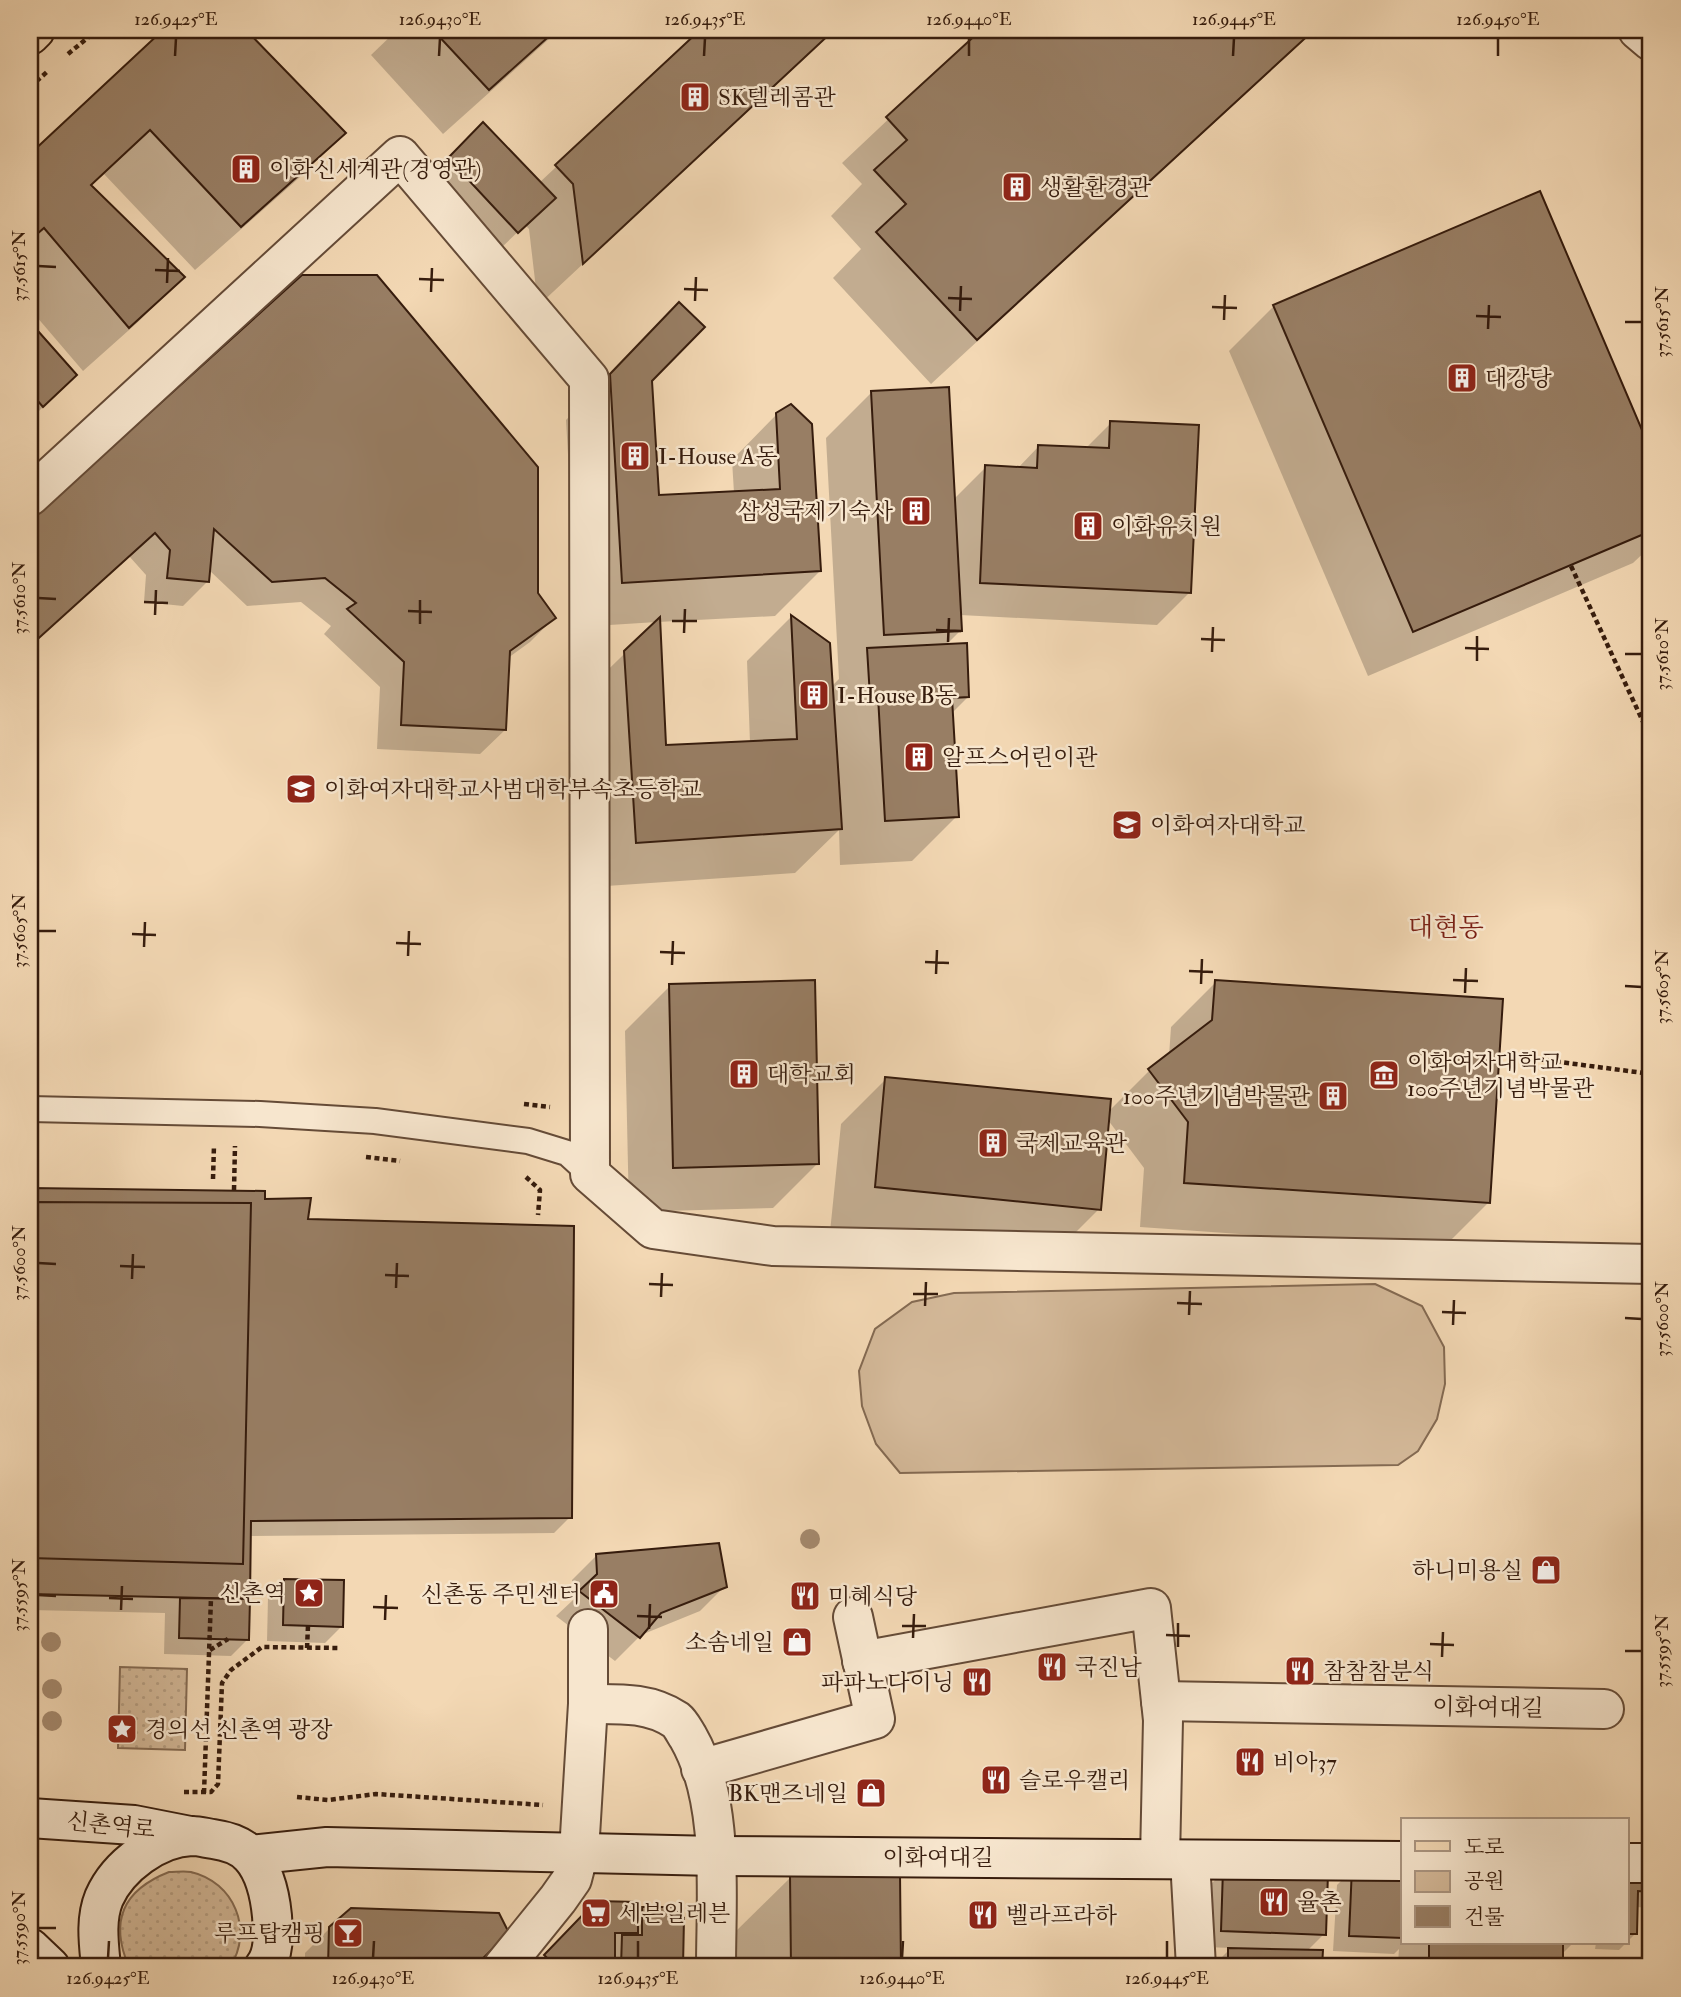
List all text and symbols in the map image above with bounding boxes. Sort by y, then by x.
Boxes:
text: 126.9425°E [134,8,218,31]
text: 126.9430°E [399,8,481,31]
text: 126.9435°E [664,8,746,31]
text: 126.9440°E [926,8,1012,31]
text: 126.9445°E [1192,8,1276,31]
text: 126.9450°E [1456,8,1540,31]
building icon: SK텔레콤관 [678,80,712,114]
place label: SK텔레콤관 [718,83,837,112]
building icon: 이화신세계관(경영관) [229,152,263,186]
place label: 이화신세계관(경영관) [269,155,481,184]
building icon: 생활환경관 [1000,170,1034,204]
place label: 생활환경관 [1040,173,1152,202]
text: 37.5615°N [8,230,31,302]
text: 37.5615°N [1651,286,1674,358]
building icon: 대강당 [1445,361,1479,395]
place label: 대강당 [1485,364,1552,393]
building icon: I-House A동 [618,439,652,473]
place label: I-House A동 [658,442,778,471]
building icon: 삼성국제기숙사 [899,494,933,528]
place label: 삼성국제기숙사 [737,497,894,526]
building icon: 이화유치원 [1071,509,1105,543]
place label: 이화유치원 [1111,512,1222,541]
text: 37.5610°N [8,562,31,634]
text: 37.5610°N [1651,618,1674,690]
building icon: I-House B동 [797,678,831,712]
place label: I-House B동 [837,681,957,710]
building icon: 알프스어린이관 [902,740,936,774]
place label: 알프스어린이관 [942,743,1098,772]
school or university icon: 이화여자대학교사범대학부속초등학교 [284,772,318,806]
place label: 이화여자대학교사범대학부속초등학교 [324,775,702,804]
school or university icon: 이화여자대학교 [1110,808,1144,842]
place label: 이화여자대학교 [1150,811,1306,840]
text: 37.5605°N [8,894,31,968]
district label: 대현동 [1408,912,1484,944]
text: 37.5605°N [1651,950,1674,1024]
place label: 이화여자대학교 100주년기념박물관 [1407,1048,1595,1103]
building icon: 대학교회 [727,1057,761,1091]
museum icon: 이화여자대학교 100주년기념박물관 [1367,1058,1401,1092]
place label: 대학교회 [767,1060,856,1089]
building icon: 100주년기념박물관 [1316,1079,1350,1113]
place label: 100주년기념박물관 [1123,1082,1311,1111]
building icon: 국제교육관 [976,1126,1010,1160]
place label: 국제교육관 [1016,1129,1128,1158]
text: 37.5600°N [8,1225,31,1301]
text: 37.5600°N [1651,1281,1674,1357]
shop icon: 하니미용실 [1529,1553,1563,1587]
place label: 하니미용실 [1412,1556,1523,1585]
text: 37.5595°N [8,1558,31,1632]
place icon: 신촌역 [292,1576,326,1610]
public building icon: 신촌동 주민센터 [587,1577,621,1611]
place label: 신촌역 [219,1579,286,1608]
restaurant icon: 미혜식당 [788,1579,822,1613]
place label: 신촌동 주민센터 [421,1580,581,1609]
place label: 미혜식당 [828,1582,918,1611]
text: 37.5595°N [1651,1614,1674,1688]
shop icon: 소솜네일 [780,1625,814,1659]
place label: 소솜네일 [685,1628,774,1657]
restaurant icon: 국진남 [1035,1650,1069,1684]
place label: 국진남 [1075,1653,1142,1682]
restaurant icon: 참참참분식 [1283,1654,1317,1688]
place label: 참참참분식 [1323,1657,1434,1686]
restaurant icon: 파파노다이닝 [960,1665,994,1699]
place label: 파파노다이닝 [821,1668,954,1697]
street label: 이화여대길 [1432,1692,1544,1723]
place icon: 경의선 신촌역 광장 [105,1712,139,1746]
place label: 경의선 신촌역 광장 [145,1715,333,1744]
restaurant icon: 비아37 [1233,1745,1267,1779]
place label: 비아37 [1273,1748,1337,1777]
restaurant icon: 슬로우캘리 [979,1763,1013,1797]
place label: 슬로우캘리 [1019,1766,1130,1795]
shop icon: BK맨즈네일 [854,1776,888,1810]
place label: BK맨즈네일 [728,1779,848,1808]
street label: 신촌역로 [65,1806,157,1845]
legend [1401,1818,1628,1944]
text: 도로 [1464,1834,1505,1861]
street label: 이화여대길 [882,1843,994,1872]
text: 공원 [1464,1868,1505,1895]
restaurant icon: 율촌 [1257,1885,1291,1919]
place label: 율촌 [1297,1888,1342,1917]
text: 37.5590°N [8,1891,31,1965]
supermarket icon: 세븐일레븐 [579,1896,613,1930]
restaurant icon: 벨라프라하 [966,1898,1000,1932]
place label: 세븐일레븐 [619,1899,730,1928]
place label: 벨라프라하 [1006,1901,1118,1930]
text: 건물 [1464,1904,1505,1931]
bar icon: 루프탑캠핑 [331,1916,365,1950]
place label: 루프탑캠핑 [214,1919,325,1948]
text: 126.9425°E [66,1967,150,1990]
text: 126.9430°E [332,1967,414,1990]
text: 126.9435°E [597,1967,679,1990]
text: 126.9440°E [859,1967,945,1990]
text: 126.9445°E [1125,1967,1209,1990]

